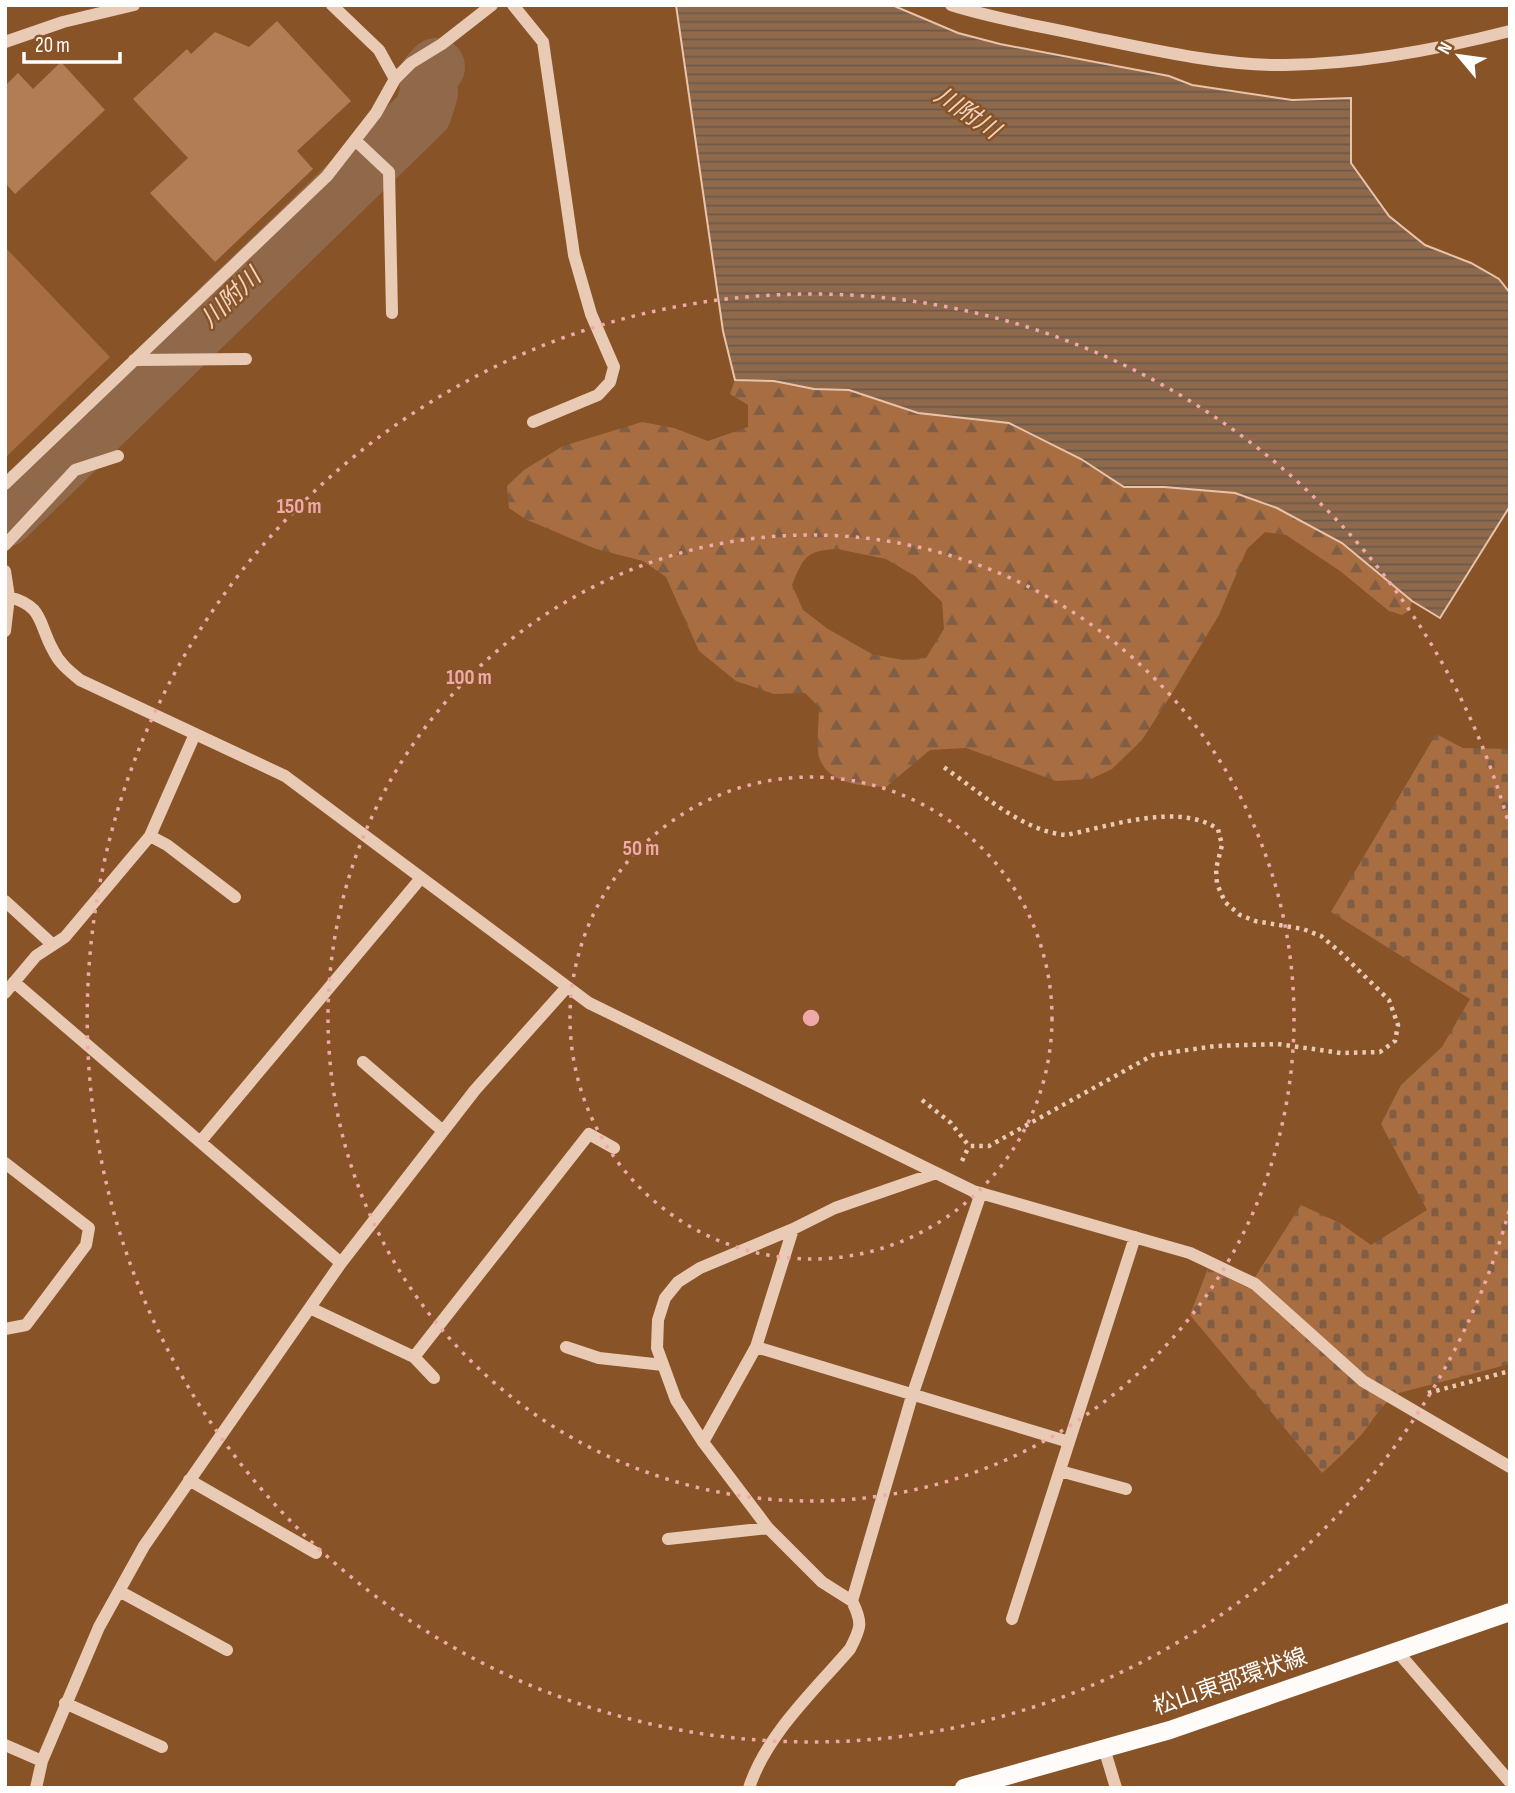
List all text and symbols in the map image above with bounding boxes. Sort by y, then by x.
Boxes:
scale bar [24,21,121,65]
north arrow [1424,21,1494,91]
text: 20 m [35,33,70,58]
text: N [1433,38,1458,59]
water label: 川附川 [929,81,1007,147]
water label: 川附川 [195,260,269,333]
text: 150 m [277,494,321,519]
text: 100 m [446,665,492,690]
text: 50 m [623,836,659,861]
centre of rings [799,1006,823,1030]
street label: 松山東部環状線 [1149,1643,1311,1721]

